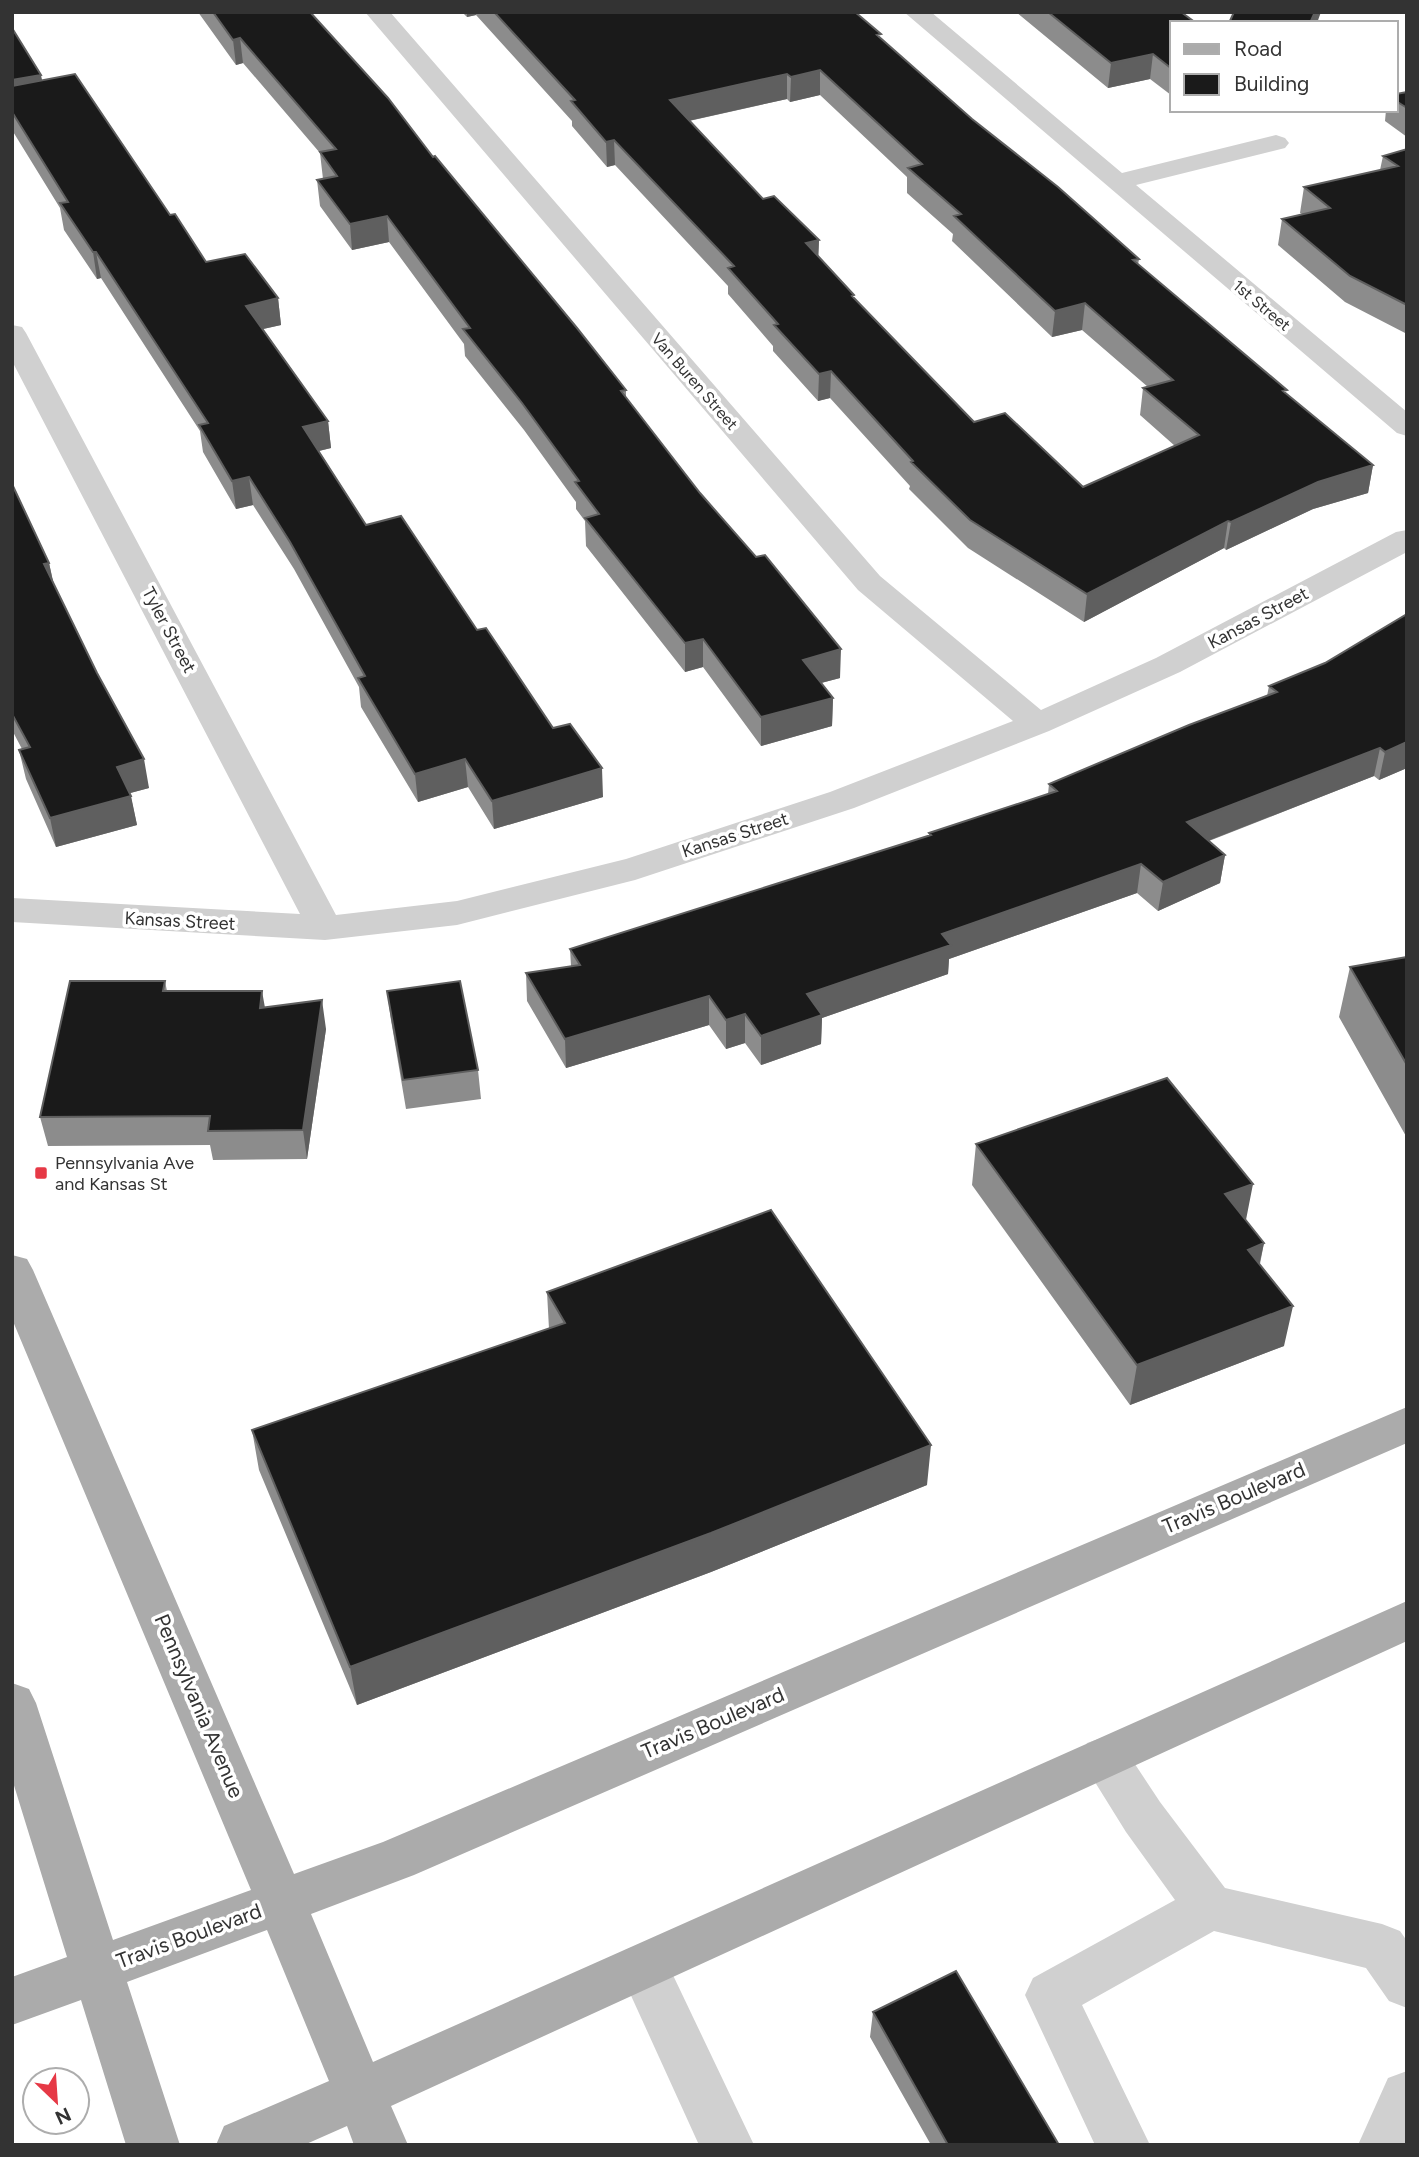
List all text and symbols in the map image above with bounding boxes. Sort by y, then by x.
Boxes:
legend [1170,21,1398,112]
text: Road [1234,36,1282,61]
text: Building [1234,71,1309,96]
street label: 1st Street [1229,276,1294,335]
street label: Van Buren Street [647,329,742,434]
street label: Kansas Street [1204,582,1312,654]
street label: Tyler Street [137,583,201,677]
street label: Kansas Street [679,807,791,863]
street label: Kansas Street [124,907,236,935]
place label: Pennsylvania Ave and Kansas St [55,1152,194,1195]
marker: Pennsylvania Ave and Kansas St [33,1165,49,1181]
street label: Travis Boulevard [1159,1456,1309,1539]
street label: Pennsylvania Avenue [149,1610,249,1801]
street label: Travis Boulevard [638,1681,788,1764]
street label: Travis Boulevard [113,1898,265,1973]
north arrow [21,2066,91,2136]
text: N [51,2102,74,2129]

